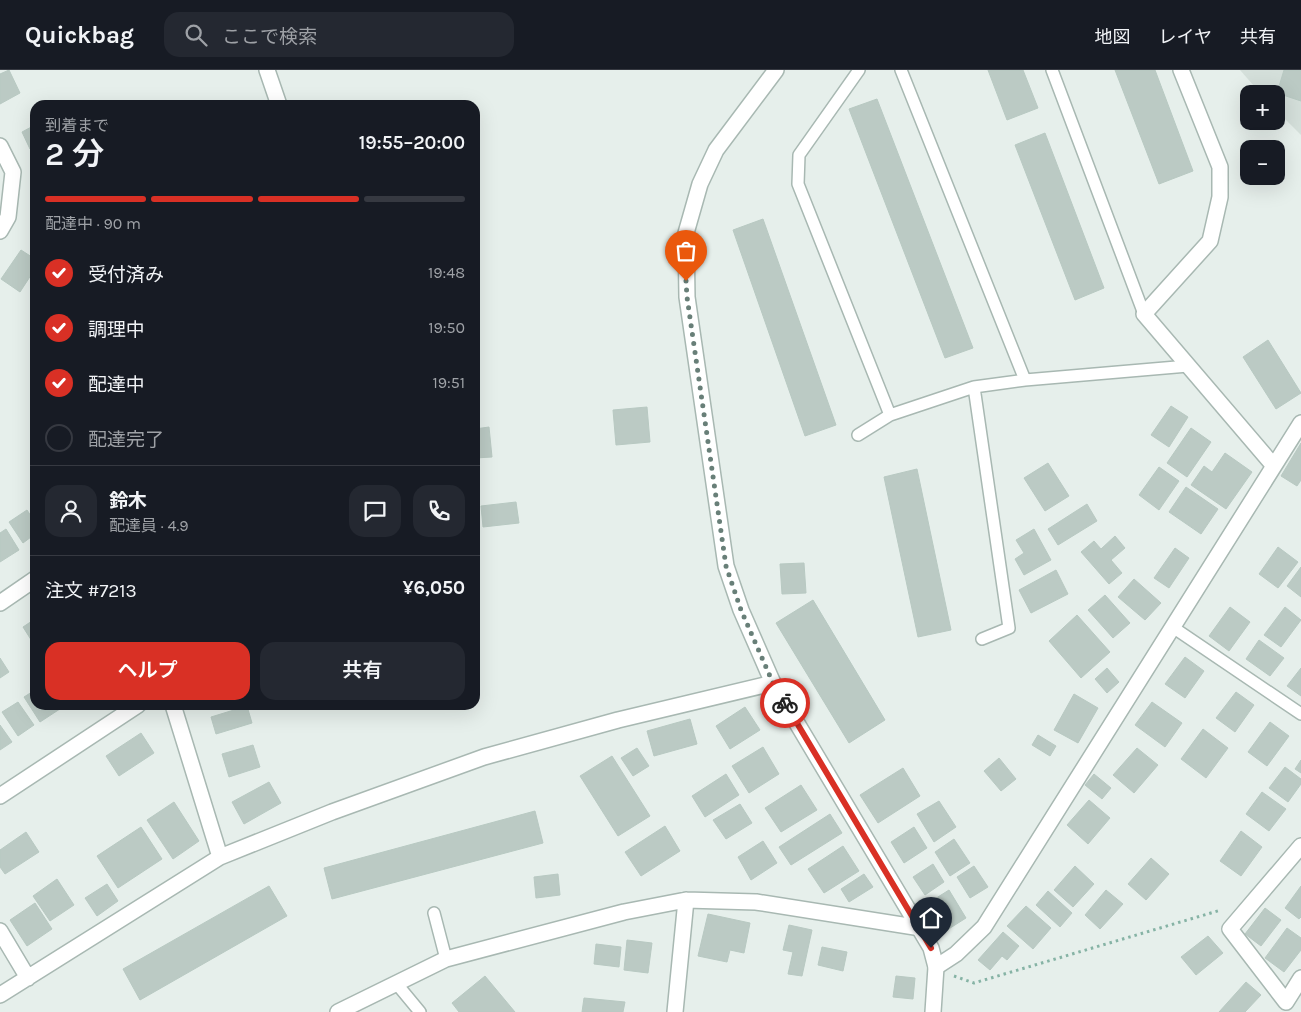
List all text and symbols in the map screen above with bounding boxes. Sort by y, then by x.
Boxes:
search box [164,12,514,57]
text: Quickbag [25,21,134,49]
icon: search [182,21,210,49]
text: ここで検索 [222,26,317,48]
text: 地図 [1095,26,1131,48]
text: レイヤ [1159,26,1212,48]
text: 共有 [1240,26,1276,48]
map controls [1240,85,1285,185]
button: + [1240,85,1285,130]
text: 到着まで [45,116,109,135]
text: 19:55–20:00 [359,132,465,154]
text: 2 分 [45,136,104,173]
button: − [1240,140,1285,185]
text: 配達中 · 90 m [45,214,141,233]
pin [665,230,707,281]
icon: bag [672,237,700,265]
icon: check [45,259,73,287]
text: 19:48 [428,263,465,282]
text: 受付済み [88,264,164,286]
icon: check [45,314,73,342]
text: 19:50 [428,318,465,337]
text: 調理中 [88,319,145,341]
icon: check [45,369,73,397]
text: 19:51 [432,373,465,392]
text: 配達中 [88,374,145,396]
text: 配達完了 [88,429,164,451]
button: person [45,485,97,537]
button: chat [349,485,401,537]
button: phone [413,485,465,537]
text: 鈴木 [109,490,147,512]
text: 配達員 · 4.9 [109,516,189,535]
text: ¥6,050 [402,577,465,599]
text: 注文 #7213 [45,580,137,602]
button: ヘルプ [45,642,250,700]
button: 共有 [260,642,465,700]
courier [760,678,810,728]
icon: bike [771,689,799,717]
pin [910,897,952,948]
icon: home [917,904,945,932]

